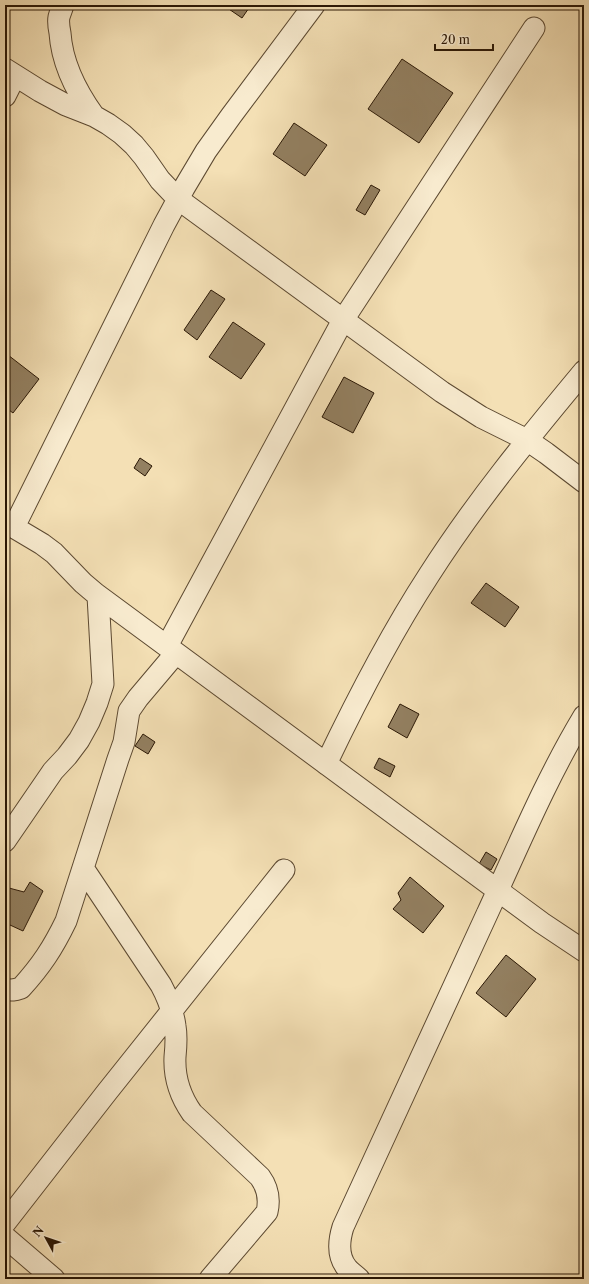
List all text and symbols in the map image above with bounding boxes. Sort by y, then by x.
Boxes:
scale bar [435,26,493,52]
text: 20 m [441,32,470,47]
north arrow [26,1218,66,1258]
text: N [30,1223,47,1240]

